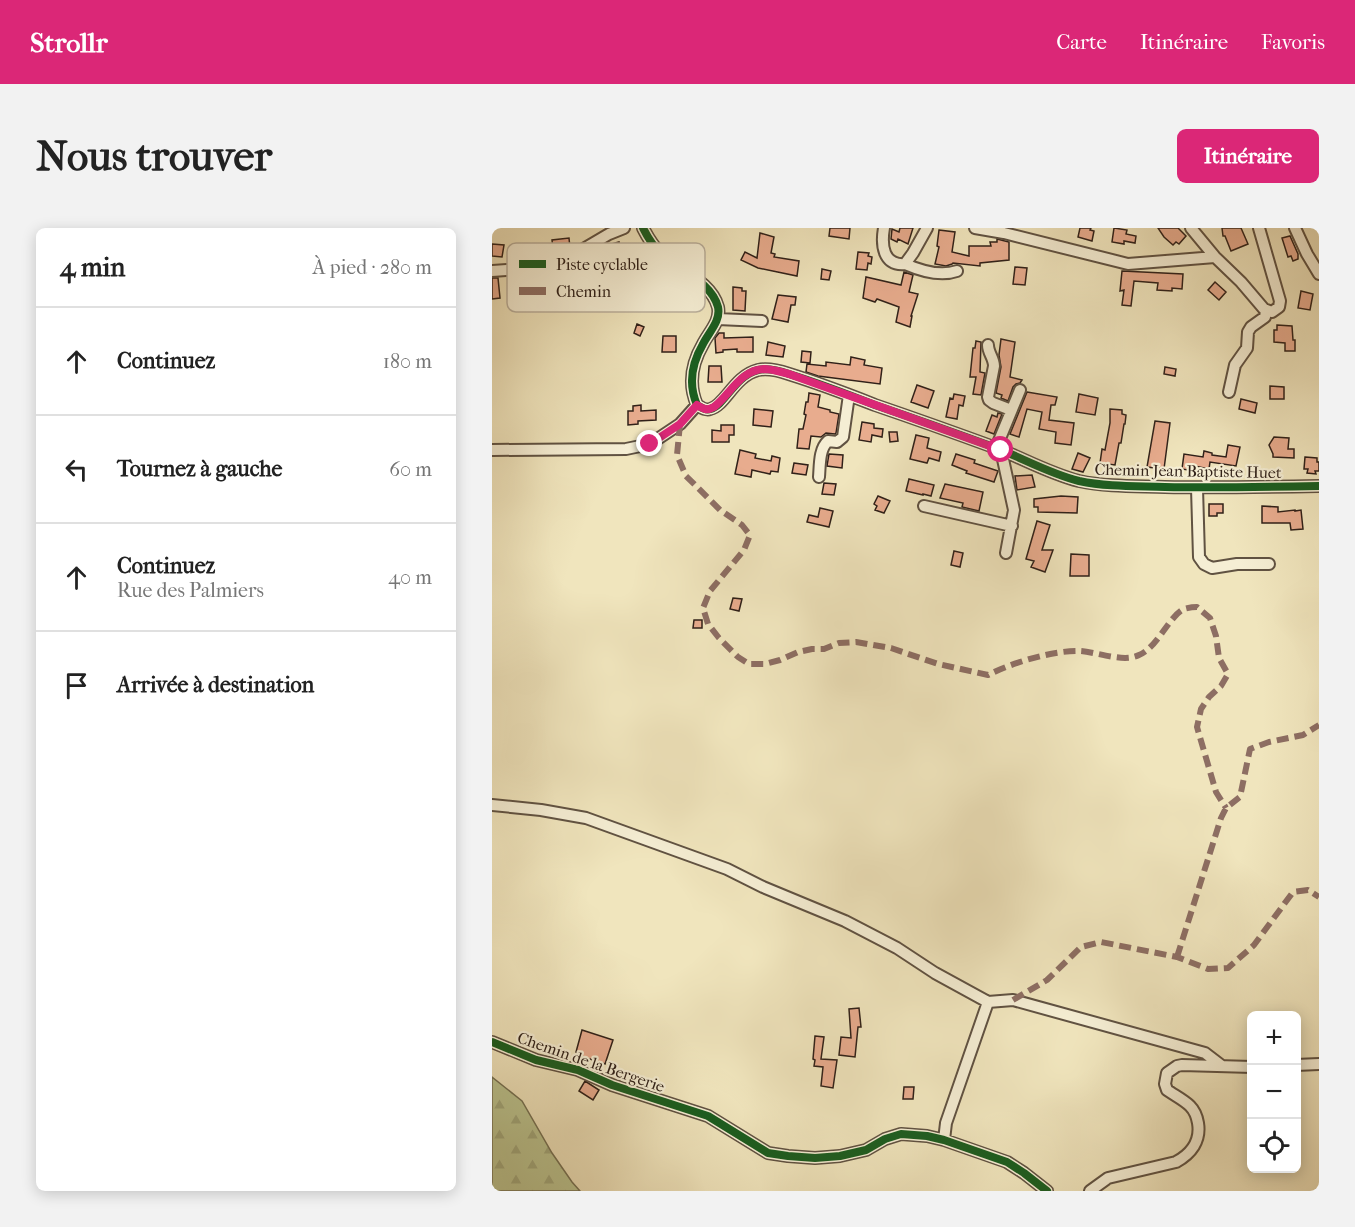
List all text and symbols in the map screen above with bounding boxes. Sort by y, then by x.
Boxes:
text: Strollr [30,26,108,59]
text: Carte [1056,30,1107,54]
text: Itinéraire [1140,30,1228,54]
text: Favoris [1261,30,1325,54]
button: Itinéraire [1177,129,1319,183]
text: Nous trouver [36,132,272,181]
legend [507,243,705,312]
text: 4 min [60,252,125,283]
text: Piste cyclable [556,255,648,274]
text: À pied · 280 m [313,256,432,279]
text: Chemin [556,282,612,301]
icon: ahead [60,345,93,378]
text: Continuez [117,348,215,374]
text: 180 m [383,350,432,373]
route end [636,430,662,456]
route start [987,436,1013,462]
icon: left [60,453,93,486]
text: Tournez à gauche [117,456,282,482]
text: 60 m [389,458,432,481]
street label: Chemin Jean Baptiste Huet [1094,460,1282,482]
text: Continuez [117,553,215,579]
icon: ahead [60,561,93,594]
text: 40 m [388,566,432,589]
text: Rue des Palmiers [117,579,264,602]
icon: arrive [60,669,93,702]
text: Arrivée à destination [117,672,314,698]
map controls [1247,1011,1301,1173]
button: + [1247,1011,1301,1065]
street label: Chemin de la Bergerie [515,1028,667,1096]
button: − [1247,1065,1301,1119]
button: locate [1247,1119,1301,1173]

